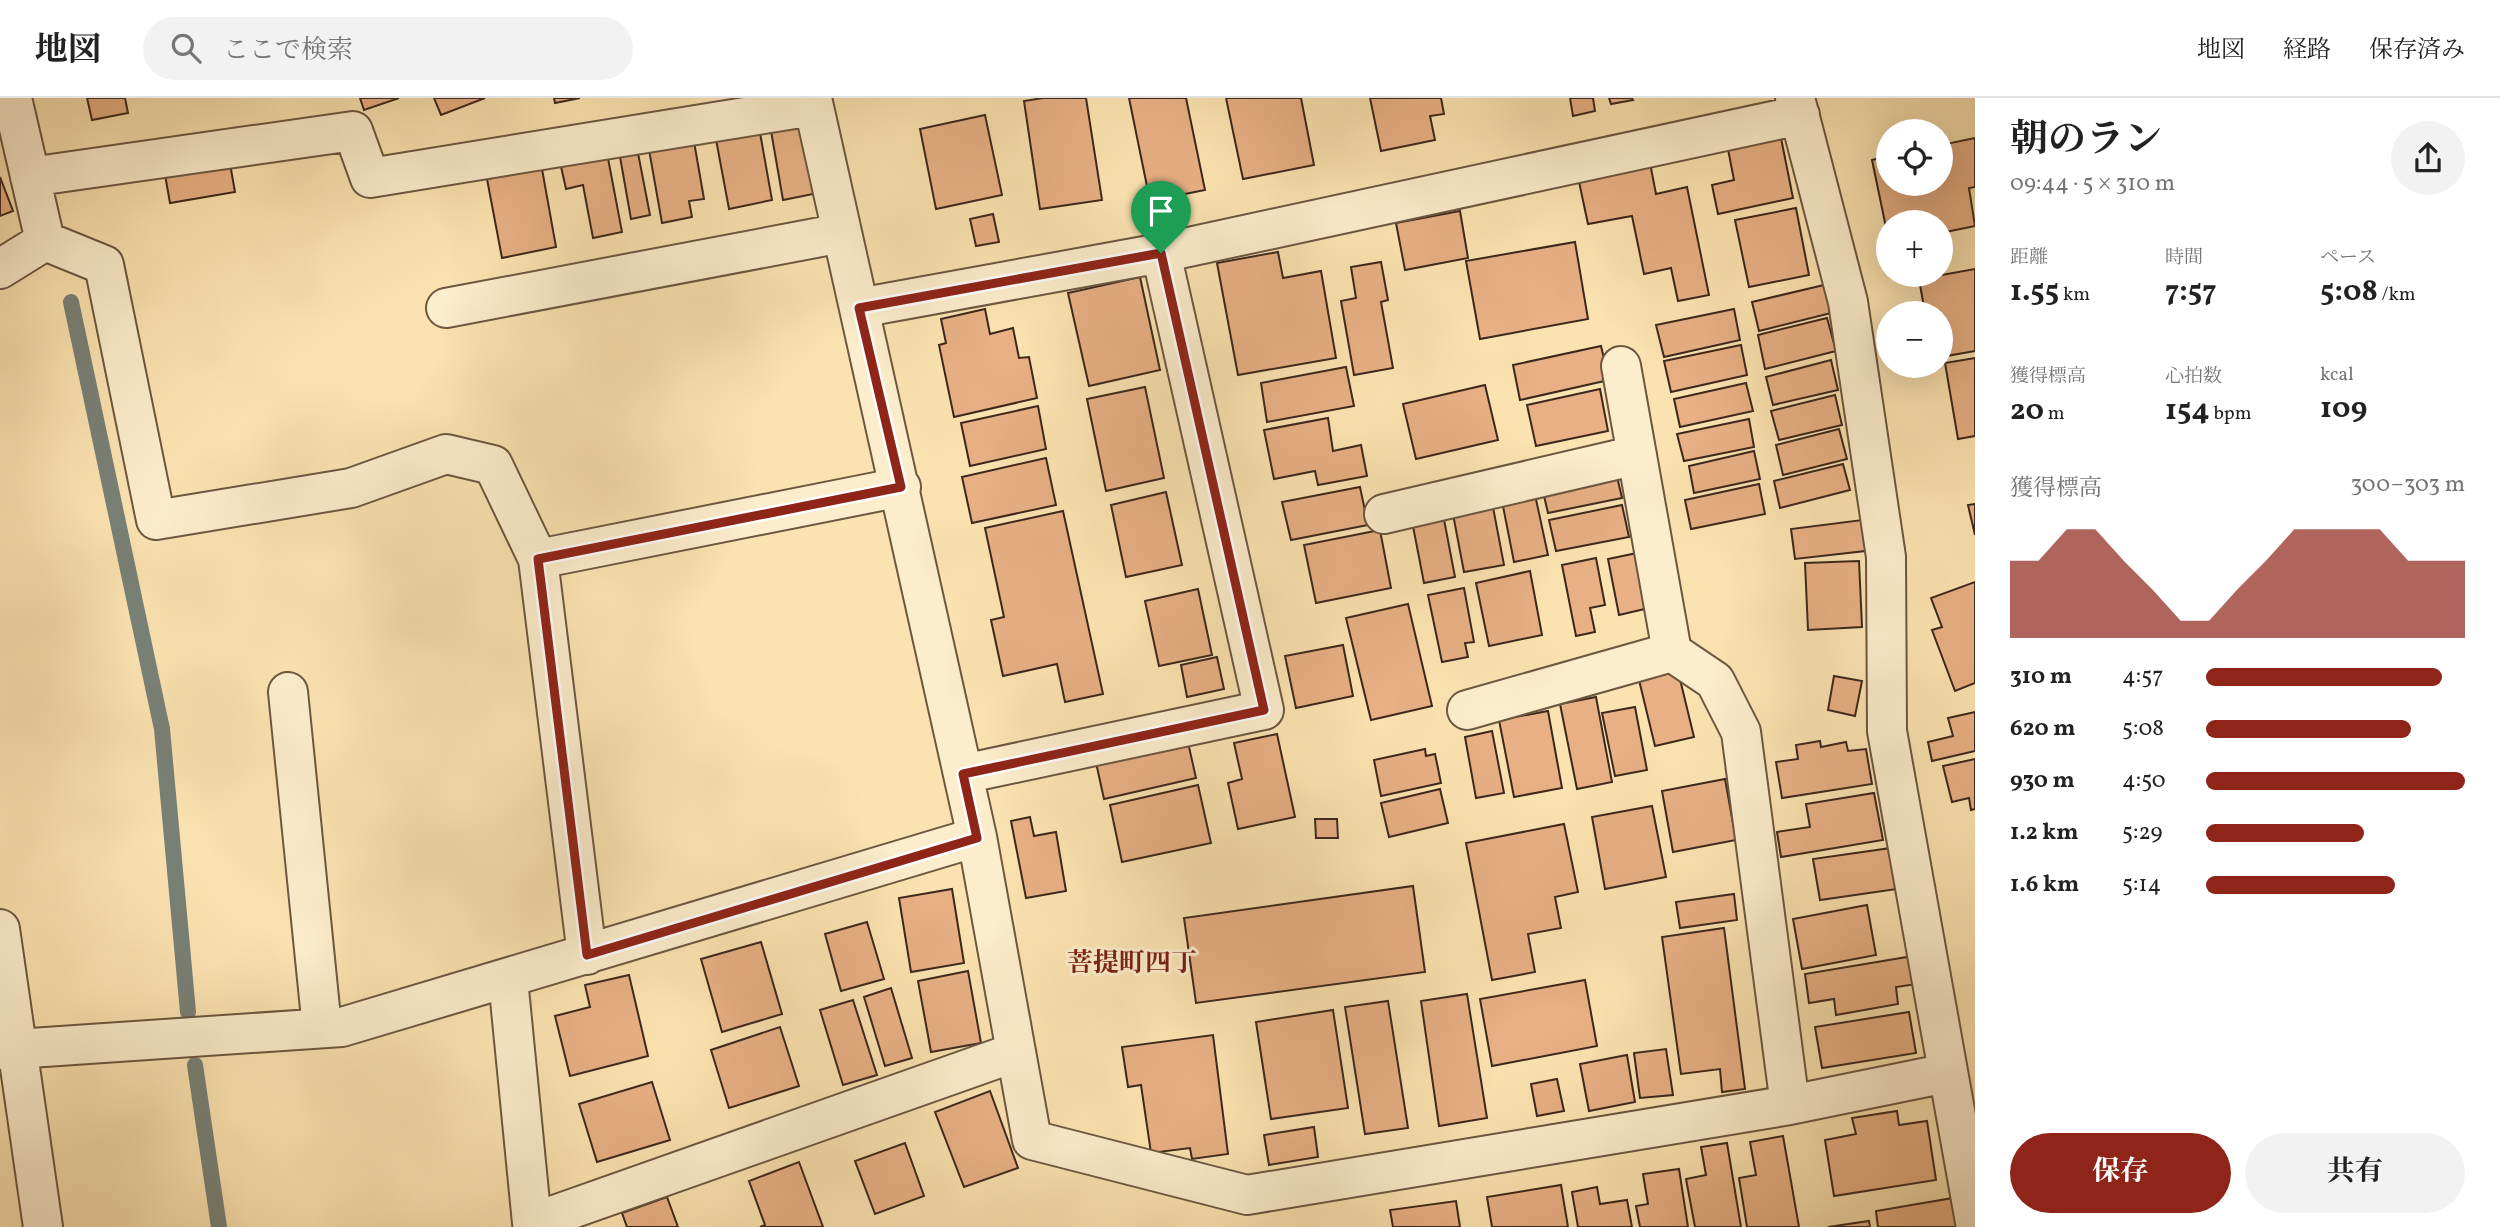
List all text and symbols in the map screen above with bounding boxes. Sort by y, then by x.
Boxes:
search box [143,17,633,80]
text: 地図 [35,29,101,75]
icon: search [167,29,205,67]
text: ここで検索 [223,33,353,69]
text: 地図 [2197,34,2245,68]
text: 経路 [2283,34,2331,68]
text: 保存済み [2369,34,2465,68]
text: 朝のラン [2010,115,2162,168]
map controls [1876,119,1953,378]
button: locate [1876,119,1953,196]
button: share [2391,121,2465,195]
text: 09:44 · 5 × 310 m [2010,168,2175,200]
pin [1131,181,1191,253]
icon: arrive [1142,192,1180,230]
button: + [1876,210,1953,287]
text: 距離 [2010,245,2048,271]
text: 時間 [2165,245,2203,271]
text: ペース [2320,245,2376,271]
text: 1.55 [2010,271,2059,313]
text: 7:57 [2165,271,2217,313]
text: 5:08 [2320,271,2378,313]
text: km [2059,282,2090,308]
text: /km [2378,282,2416,308]
button: − [1876,301,1953,378]
text: kcal [2320,362,2354,388]
text: 獲得標高 [2010,364,2086,390]
text: 心拍数 [2165,364,2222,390]
text: 109 [2320,388,2367,430]
text: 20 [2010,390,2044,432]
text: 154 [2165,390,2210,432]
text: m [2044,401,2065,427]
text: bpm [2210,401,2252,427]
text: 300–303 m [2351,469,2465,501]
text: 獲得標高 [2010,473,2102,505]
text: 310 m [2010,661,2072,693]
text: 4:57 [2122,661,2163,693]
text: 620 m [2010,713,2076,745]
text: 5:08 [2122,713,2164,745]
text: 930 m [2010,765,2075,797]
text: 4:50 [2122,765,2166,797]
text: 1.2 km [2010,817,2079,849]
text: 5:29 [2122,817,2163,849]
text: 1.6 km [2010,869,2079,901]
text: 5:14 [2122,869,2161,901]
district label: 菩提町四丁 [1067,946,1197,982]
button: 保存 [2010,1133,2231,1213]
button: 共有 [2245,1133,2465,1213]

